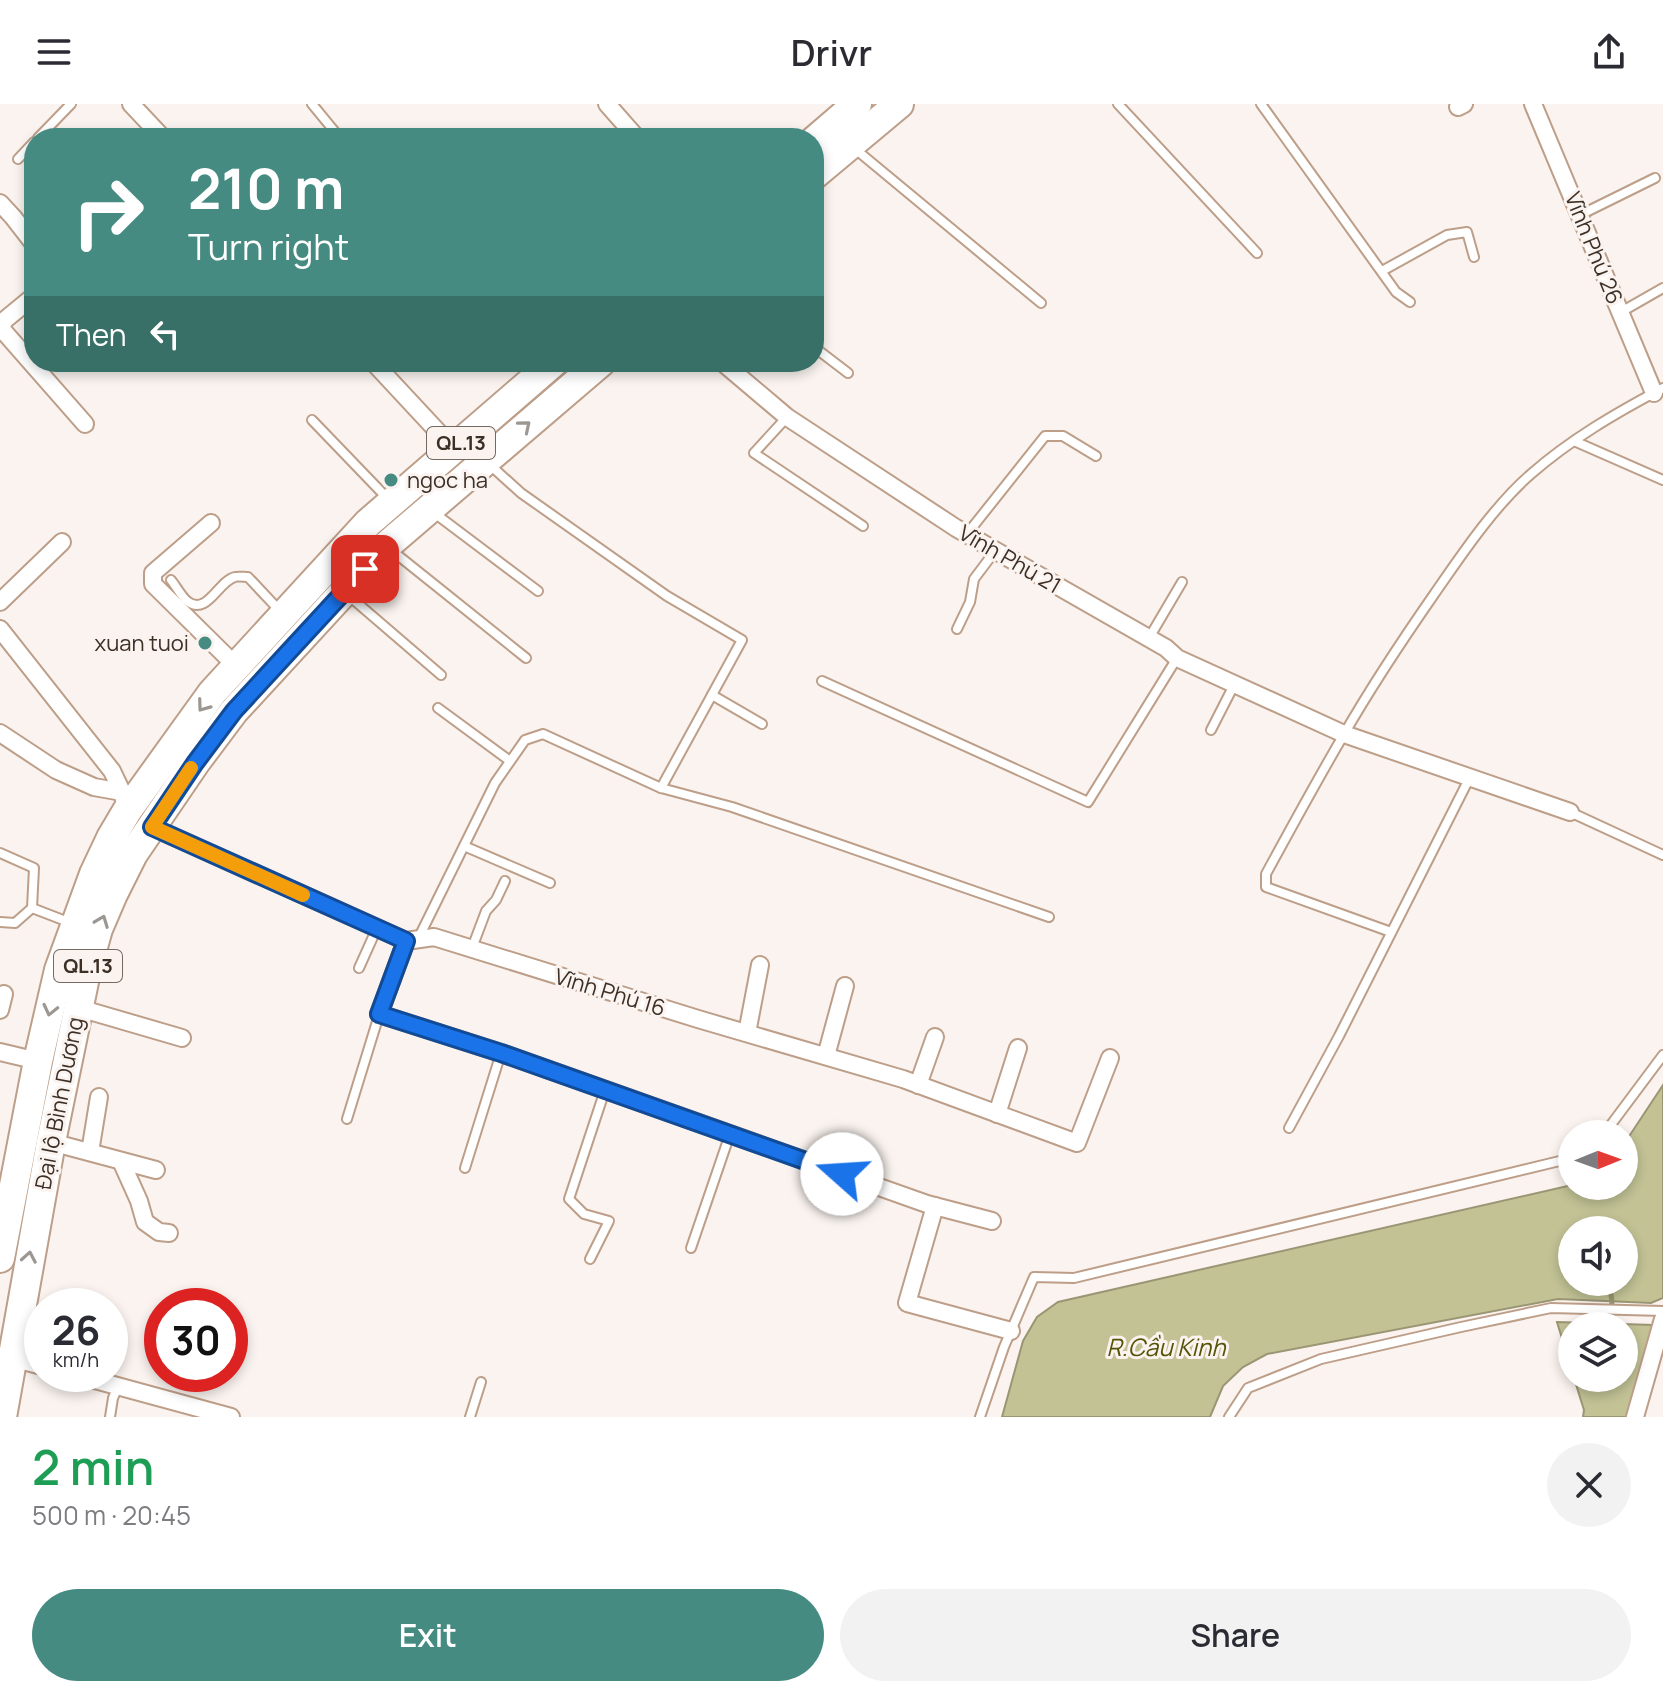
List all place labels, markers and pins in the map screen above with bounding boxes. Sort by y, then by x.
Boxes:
place label: ngoc ha [407,465,488,495]
marker: ngoc ha [382,471,400,489]
pin [331,535,399,603]
place label: xuan tuoi [95,628,189,658]
marker: xuan tuoi [196,634,214,652]

